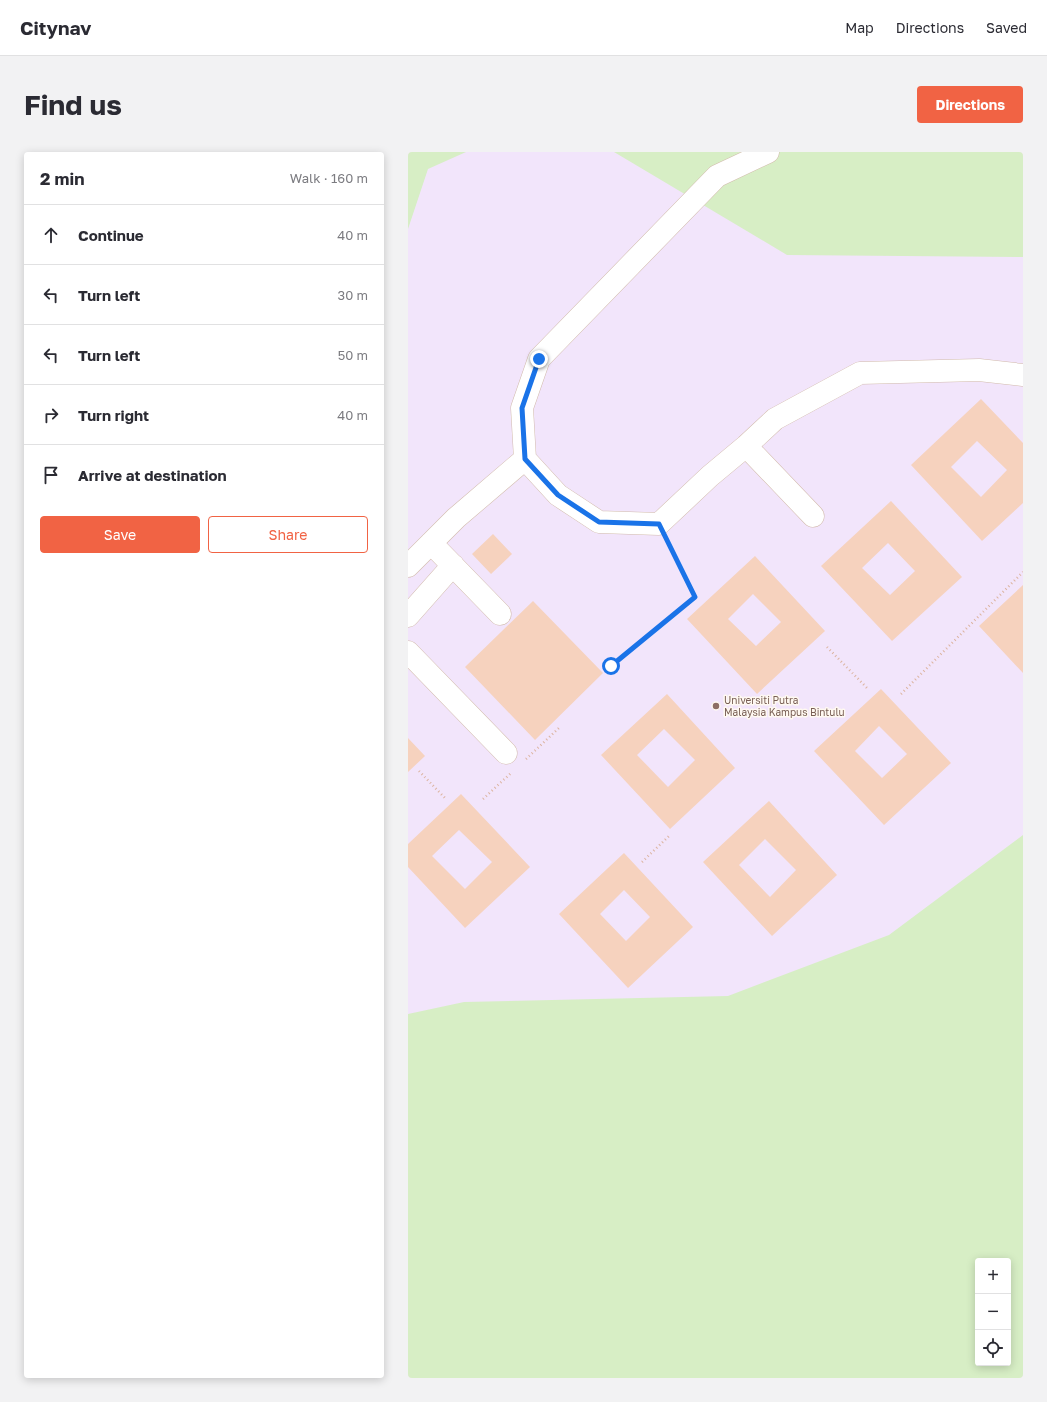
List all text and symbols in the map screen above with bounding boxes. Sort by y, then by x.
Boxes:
text: Citynav [20,16,92,39]
text: Map [845,19,874,36]
text: Directions [896,19,964,36]
text: Saved [986,19,1027,36]
button: Directions [917,86,1023,123]
text: Find us [24,88,122,121]
text: 2 min [40,168,84,189]
text: Walk · 160 m [290,170,368,186]
icon: ahead [40,224,62,246]
text: Continue [78,226,144,244]
text: 40 m [337,227,368,243]
icon: left [40,284,62,306]
text: Turn left [78,286,140,304]
text: 30 m [338,287,368,303]
icon: left [40,344,62,366]
text: Turn left [78,346,140,364]
text: 50 m [338,347,368,363]
route end [530,350,548,368]
icon: right [40,404,62,426]
text: Turn right [78,406,149,424]
text: 40 m [337,407,368,423]
icon: arrive [40,464,62,486]
text: Arrive at destination [78,466,227,484]
button: Save [40,516,200,553]
button: Share [208,516,368,553]
route start [602,657,620,675]
place label: Universiti Putra Malaysia Kampus Bintulu [724,694,845,718]
marker: Universiti Putra Malaysia Kampus Bintulu [711,701,721,711]
map controls [975,1258,1011,1366]
button: + [975,1258,1011,1294]
button: − [975,1294,1011,1330]
button: locate [975,1330,1011,1366]

